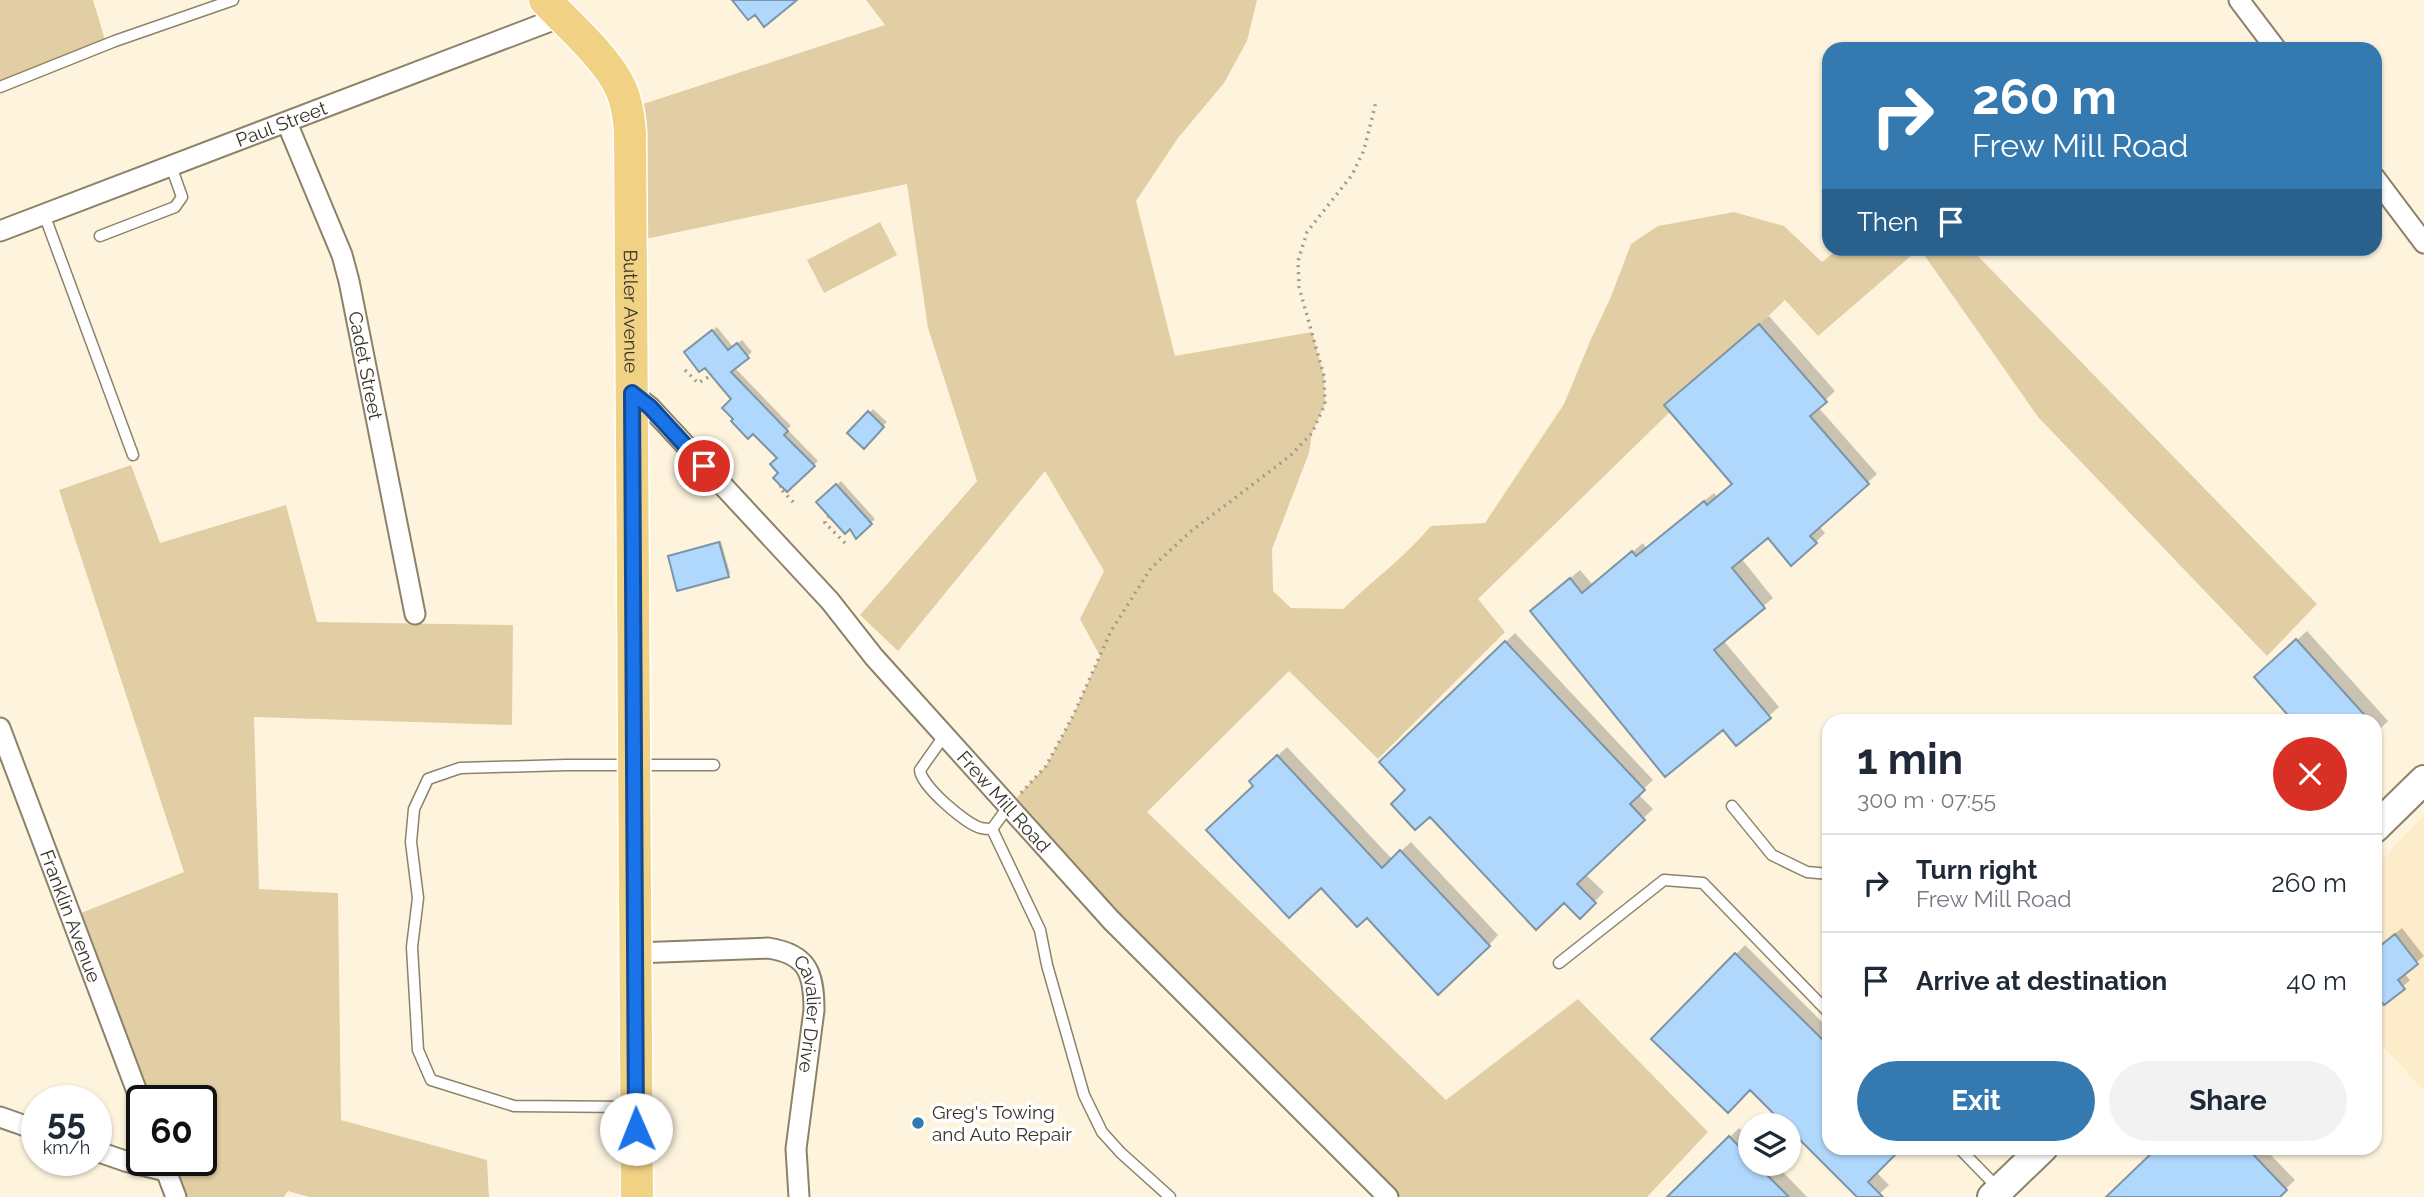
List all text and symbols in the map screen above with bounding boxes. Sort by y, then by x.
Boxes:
text: 260 m [1972,68,2117,125]
icon: right [1857,70,1948,161]
street label: Paul Street [233,96,330,151]
text: Frew Mill Road [1972,127,2188,164]
icon: arrive [1932,203,1970,241]
text: Then [1857,207,1918,237]
street label: Butler Avenue [620,249,643,373]
street label: Cadet Street [344,309,387,422]
pin [674,436,734,496]
icon: arrive [685,447,723,485]
text: 1 min [1857,735,1963,784]
button: close [2273,737,2347,811]
street label: Frew Mill Road [953,746,1055,856]
text: 300 m · 07:55 [1857,786,1996,813]
street label: Franklin Avenue [36,847,106,985]
text: Turn right [1916,855,2037,885]
icon: right [1857,864,1895,902]
text: 260 m [2271,868,2347,898]
text: Frew Mill Road [1916,885,2072,912]
street label: Cavalier Drive [789,950,825,1074]
icon: arrive [1857,962,1895,1000]
text: Arrive at destination [1916,966,2167,996]
text: 40 m [2286,966,2347,996]
button: Exit [1857,1061,2095,1141]
button: Share [2109,1061,2347,1141]
speed limit sign: 60 [126,1085,217,1176]
position arrow [599,1092,673,1166]
text: 55 [47,1101,86,1142]
place label: Greg's Towing and Auto Repair [932,1101,1072,1145]
map controls [1738,1113,1801,1176]
button: layers [1738,1113,1801,1176]
marker: Greg's Towing and Auto Repair [910,1115,926,1131]
text: km/h [43,1137,90,1158]

